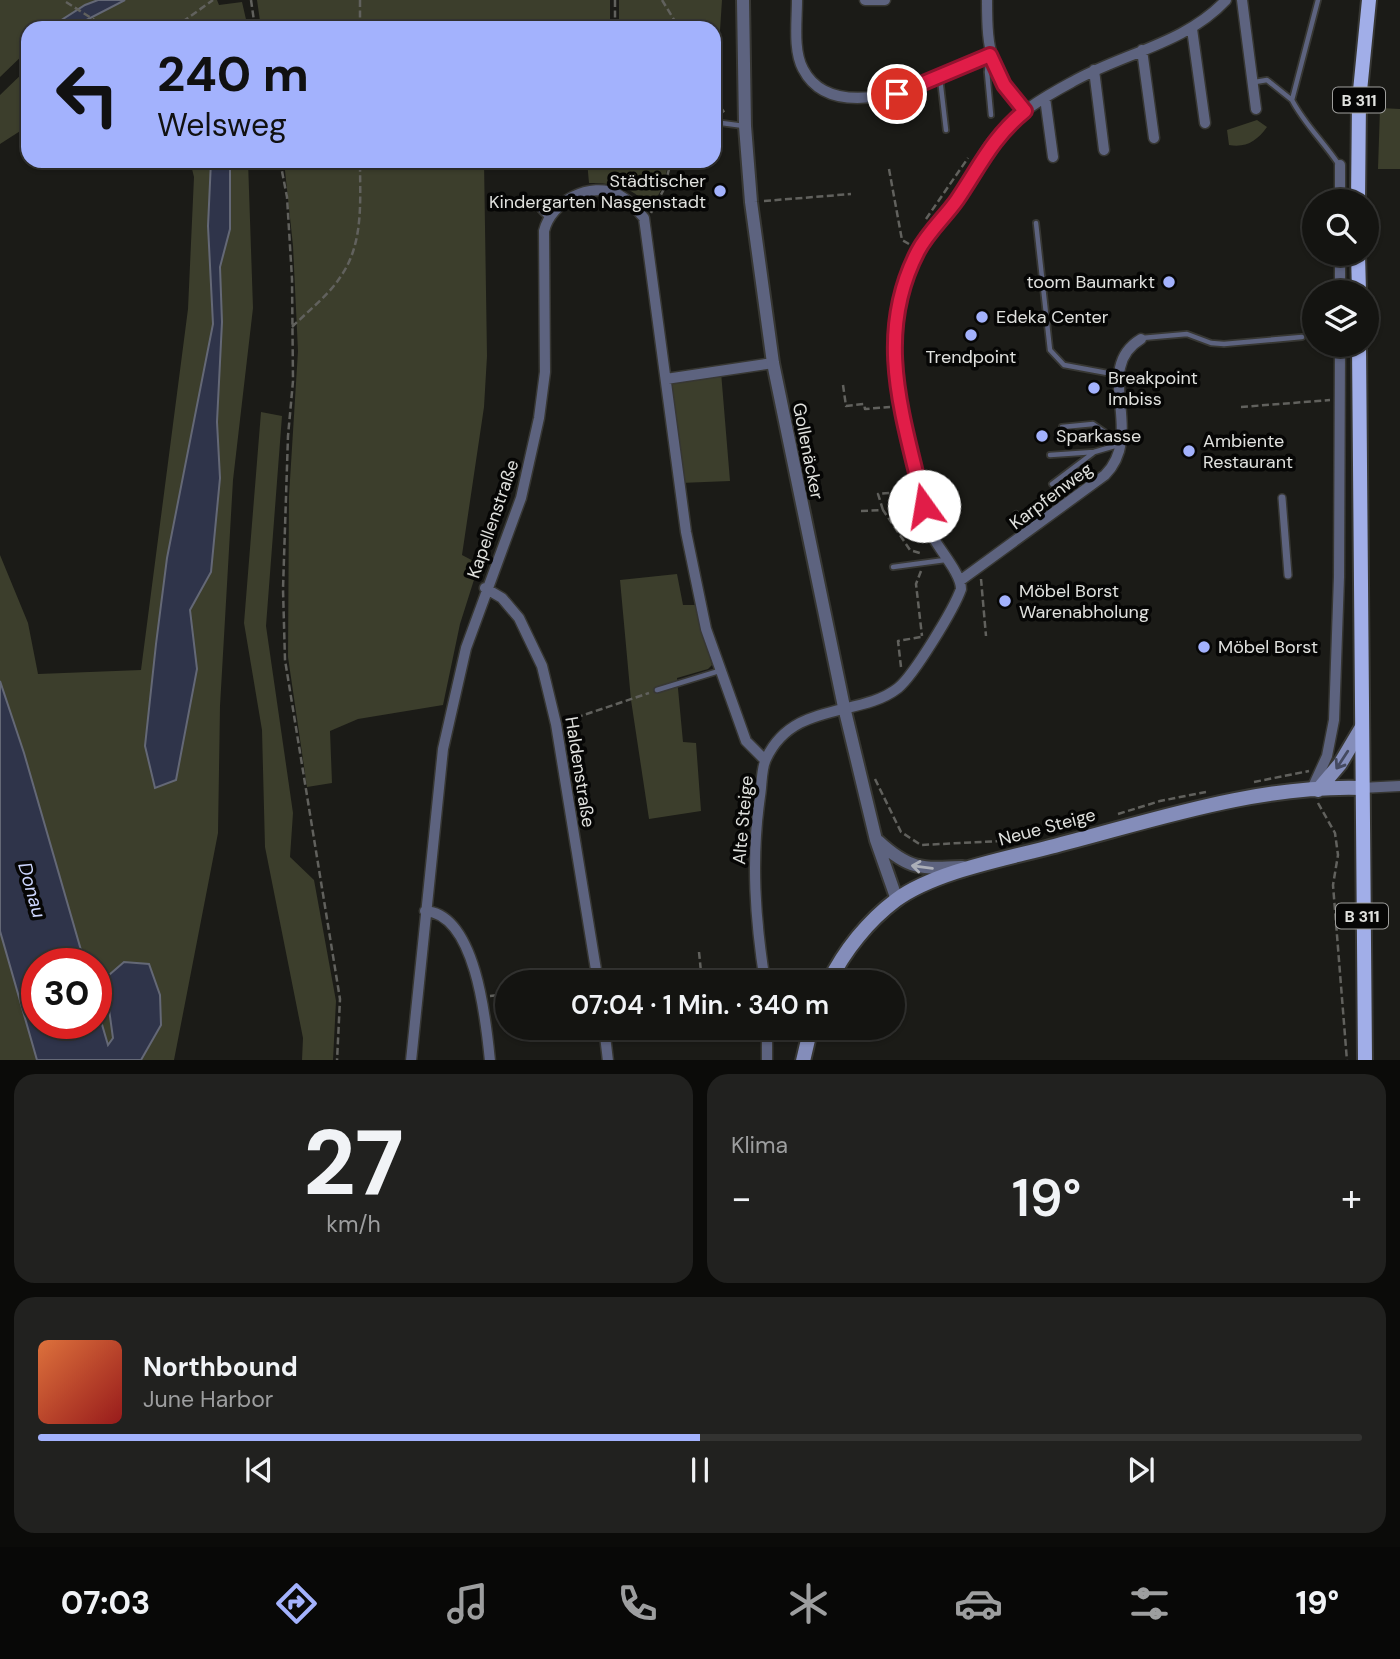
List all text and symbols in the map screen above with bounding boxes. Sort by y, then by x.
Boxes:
text: 240 m [157,42,309,106]
icon: left [42,49,133,140]
pin [867,64,927,124]
icon: arrive [878,75,916,113]
road number: B 311 [1333,88,1385,113]
text: Welsweg [157,104,287,146]
place label: Städtischer Kindergarten Nasgenstadt [489,169,706,214]
marker: Städtischer Kindergarten Nasgenstadt [712,183,728,199]
map controls [1302,189,1379,357]
button: search [1302,189,1379,266]
place label: toom Baumarkt [1026,270,1155,294]
marker: toom Baumarkt [1161,274,1177,290]
button: layers [1302,280,1379,357]
place label: Edeka Center [996,305,1109,329]
marker: Edeka Center [974,309,990,325]
marker: Trendpoint [963,327,979,343]
place label: Trendpoint [926,345,1016,369]
place label: Breakpoint Imbiss [1108,366,1198,411]
marker: Breakpoint Imbiss [1086,380,1102,396]
street label: Gollenäcker [787,400,829,502]
place label: Sparkasse [1056,424,1141,448]
marker: Sparkasse [1034,428,1050,444]
place label: Ambiente Restaurant [1203,429,1293,474]
marker: Ambiente Restaurant [1181,443,1197,459]
street label: Kapellenstraße [461,456,525,582]
street label: Karpfenweg [1005,457,1097,535]
position arrow [887,469,961,543]
place label: Möbel Borst Warenabholung [1019,579,1149,624]
marker: Möbel Borst Warenabholung [997,593,1013,609]
place label: Möbel Borst [1218,635,1318,659]
marker: Möbel Borst [1196,639,1212,655]
street label: Haldenstraße [559,715,601,829]
one-way arrow [1335,750,1349,769]
street label: Alte Steige [727,774,759,866]
street label: Neue Steige [996,803,1098,851]
water label: Donau [12,859,52,921]
one-way arrow [911,861,934,874]
road number: B 311 [1336,904,1388,928]
speed limit sign: 30 [21,948,112,1039]
text: 07:04 · 1 Min. · 340 m [571,988,829,1022]
text: 27 [303,1104,404,1222]
text: Klima [731,1130,788,1160]
text: 19° [1012,1164,1081,1232]
text: − [731,1173,752,1223]
text: + [1341,1173,1362,1223]
text: km/h [326,1209,381,1239]
text: Northbound [143,1350,298,1384]
text: June Harbor [143,1384,273,1414]
icon: previous [240,1451,278,1489]
icon: pause [681,1451,719,1489]
icon: next [1122,1451,1160,1489]
icon: directions [272,1579,321,1628]
icon: music [443,1579,492,1628]
icon: phone [613,1579,662,1628]
icon: climate [784,1579,833,1628]
icon: car [954,1579,1003,1628]
icon: filters [1125,1579,1174,1628]
text: 07:03 [61,1582,150,1624]
text: 19° [1296,1582,1339,1624]

